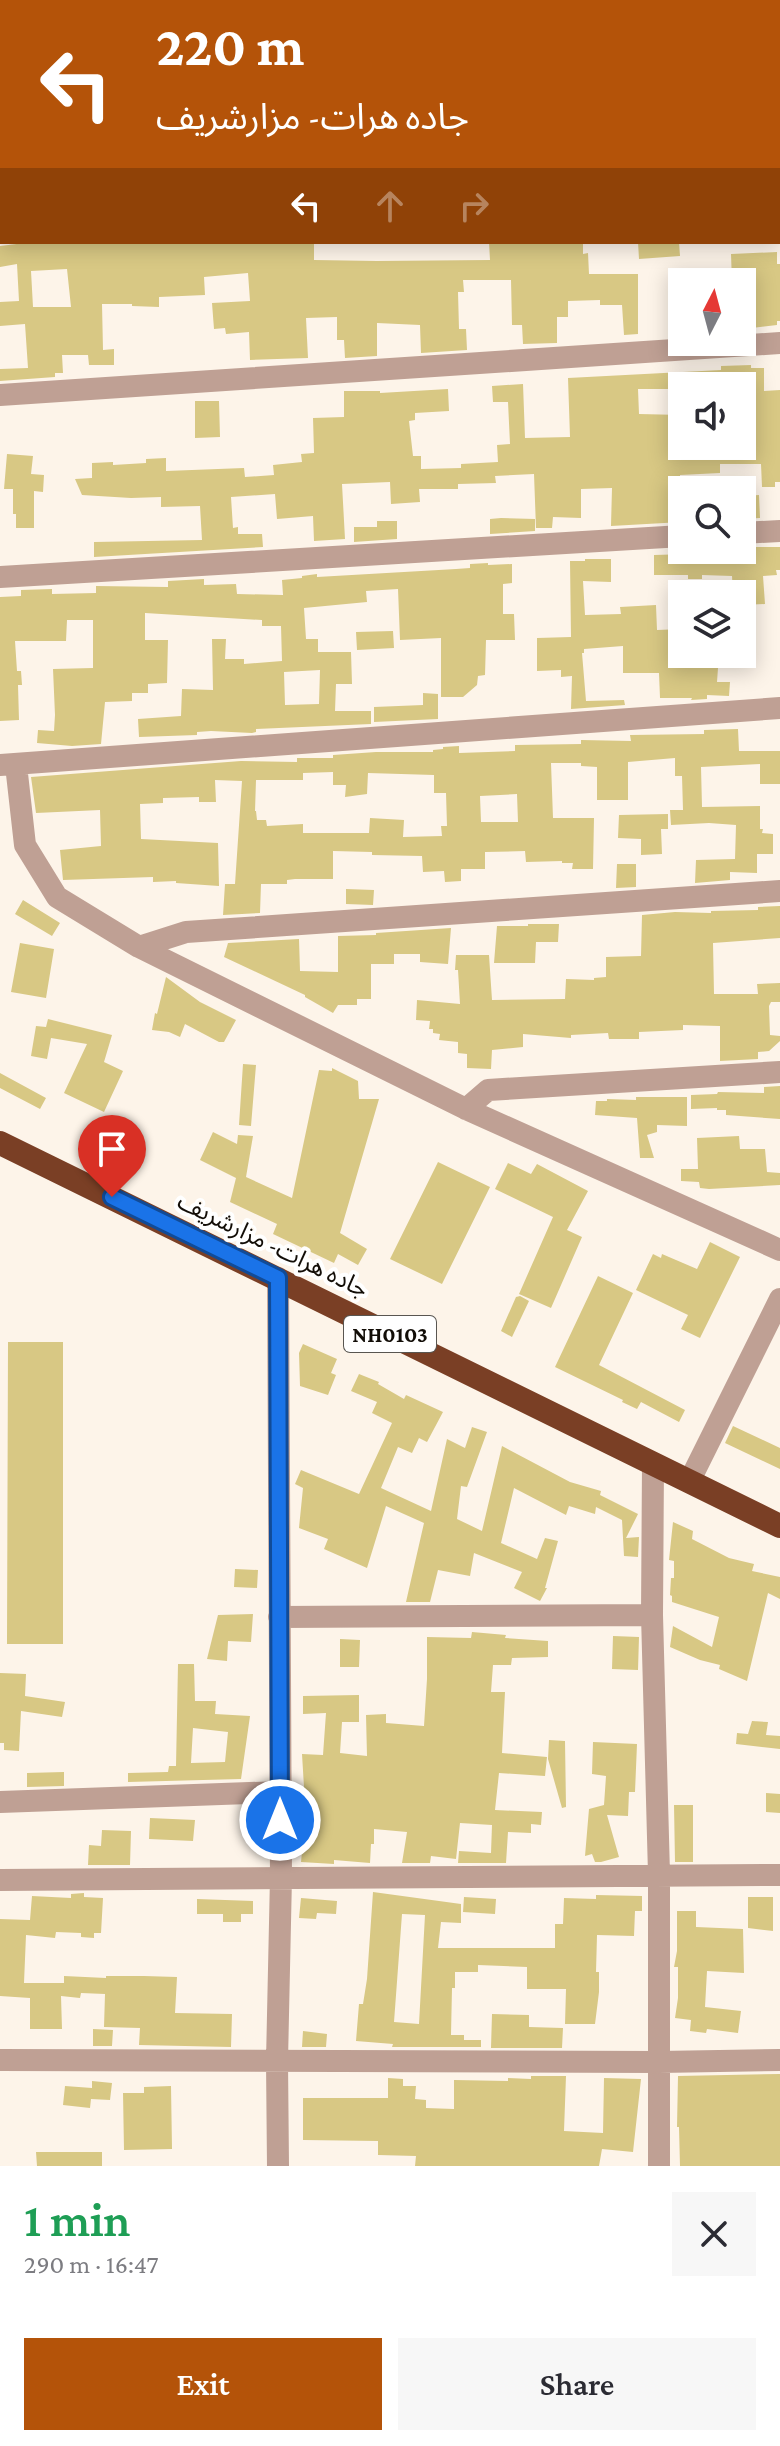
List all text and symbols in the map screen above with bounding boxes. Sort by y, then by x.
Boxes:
text: 220 m [156,15,305,77]
icon: left [24,32,128,136]
text: جاده هرات- مزارشریف [156,97,469,137]
icon: left [284,184,328,228]
icon: ahead [368,184,412,228]
icon: right [452,184,496,228]
north arrow [668,268,756,356]
map controls [668,268,756,668]
button: sound [668,372,756,460]
button: search [668,476,756,564]
button: layers [668,580,756,668]
pin [78,1115,146,1197]
icon: arrive [90,1127,134,1171]
street label: جاده هرات- مزارشریف [173,1187,373,1303]
road number: NH0103 [344,1316,436,1352]
position arrow [238,1778,322,1862]
button: close [672,2192,756,2276]
text: 1 min [24,2193,131,2246]
text: 290 m · 16:47 [24,2250,158,2279]
button: Exit [24,2338,382,2430]
button: Share [398,2338,756,2430]

